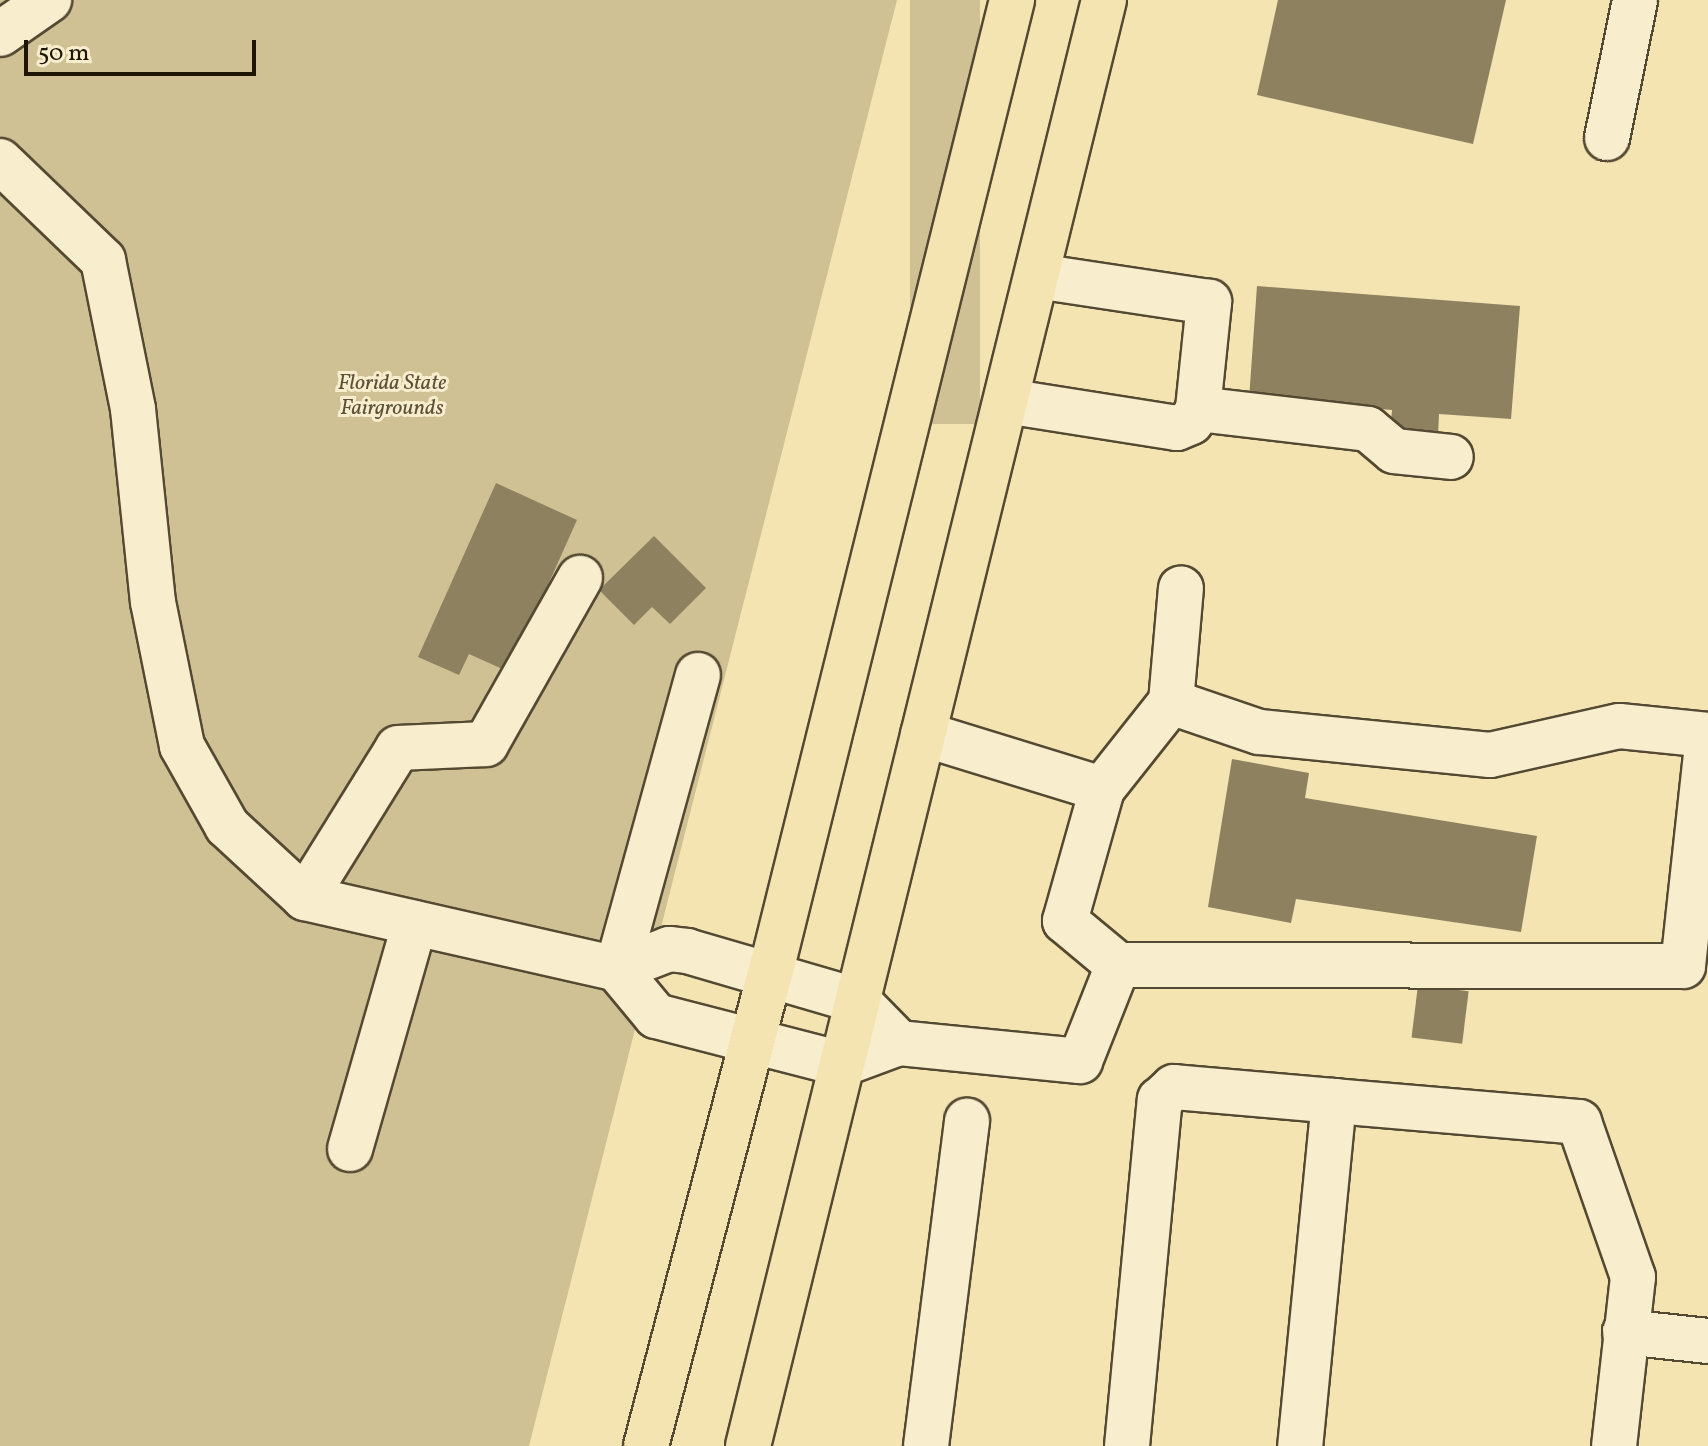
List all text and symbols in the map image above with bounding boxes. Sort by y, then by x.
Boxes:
scale bar [28,24,260,74]
text: 50 m [38,37,90,71]
park label: Florida State Fairgrounds [338,370,446,422]

